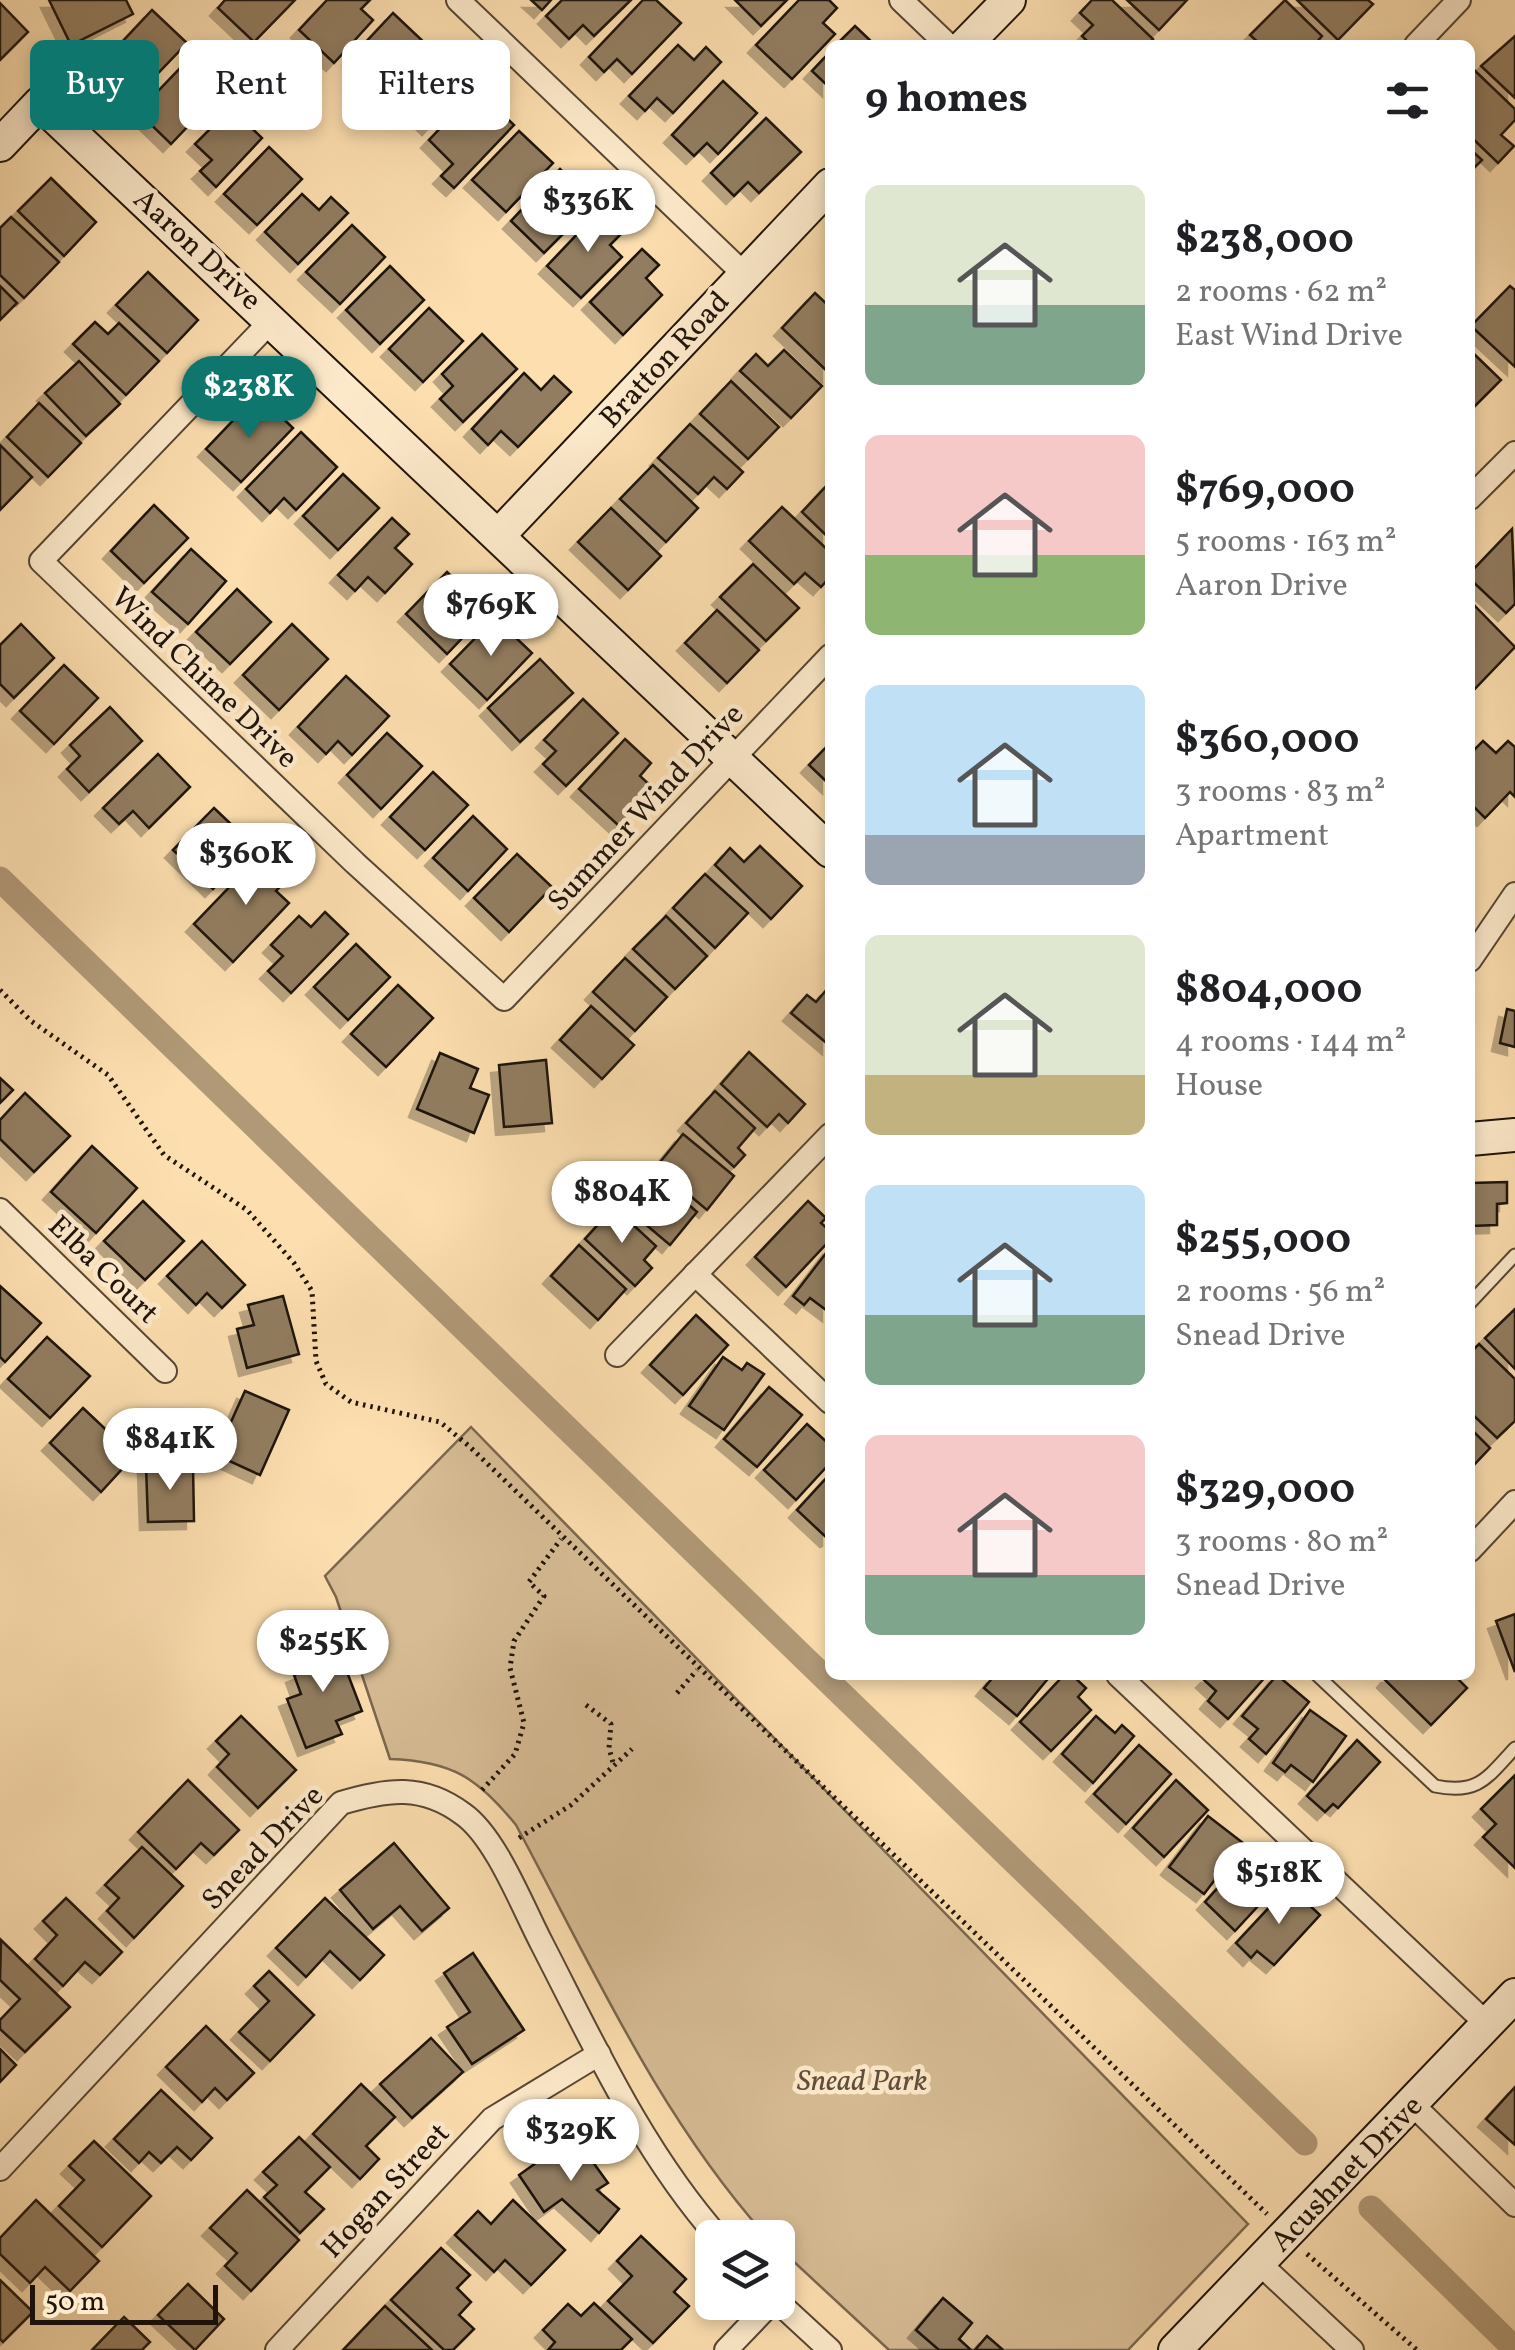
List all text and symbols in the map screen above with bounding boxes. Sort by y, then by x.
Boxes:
chip: Buy [30,40,159,130]
chip: Rent [179,40,322,130]
chip: Filters [342,40,510,130]
text: 9 homes [865,71,1028,130]
icon: filters [1380,73,1435,128]
pin: $336K [518,170,658,255]
street label: Aaron Drive [123,180,270,321]
text: $336K [542,180,634,224]
text: $238,000 [1175,212,1354,271]
icon: home [945,225,1065,345]
text: 2 rooms · 62 m² [1175,271,1387,315]
street label: Bratton Road [591,282,740,438]
text: East Wind Drive [1175,315,1403,359]
pin: $238K [179,356,319,441]
text: $238K [204,366,294,410]
text: $769,000 [1175,462,1355,521]
icon: home [945,475,1065,595]
text: 5 rooms · 163 m² [1175,521,1397,565]
text: Aaron Drive [1175,565,1348,609]
pin: $769K [421,574,561,659]
street label: Wind Chime Drive [101,578,307,779]
text: $769K [445,584,537,628]
street label: Summer Wind Drive [539,695,754,922]
text: $360,000 [1175,712,1359,771]
icon: home [945,725,1065,845]
text: 3 rooms · 83 m² [1175,771,1386,815]
text: Apartment [1175,815,1329,859]
pin: $360K [176,823,316,908]
text: $360K [199,833,293,877]
text: $804,000 [1175,962,1363,1021]
icon: home [945,975,1065,1095]
text: 4 rooms · 144 m² [1175,1021,1406,1065]
text: House [1175,1065,1263,1109]
pin: $804K [552,1161,692,1246]
text: $804K [573,1171,671,1215]
street label: Elba Court [38,1207,168,1334]
text: $255,000 [1175,1212,1351,1271]
icon: home [945,1225,1065,1345]
text: 2 rooms · 56 m² [1175,1271,1385,1315]
text: Snead Drive [1175,1315,1345,1359]
pin: $841K [100,1408,240,1493]
text: $841K [125,1418,215,1462]
text: $329,000 [1175,1462,1355,1521]
icon: home [945,1475,1065,1595]
text: 3 rooms · 80 m² [1175,1521,1388,1565]
text: Snead Drive [1175,1565,1345,1609]
pin: $255K [253,1610,393,1695]
text: $255K [279,1620,367,1664]
street label: Snead Drive [193,1776,334,1920]
pin: $518K [1209,1842,1349,1927]
text: $518K [1236,1852,1322,1896]
park label: Snead Park [797,2061,927,2103]
street label: Acushnet Drive [1262,2087,1433,2262]
pin: $329K [501,2099,641,2184]
text: $329K [525,2109,617,2153]
street label: Hogan Street [313,2114,460,2268]
map controls [695,2220,795,2320]
button: layers [695,2220,795,2320]
scale bar [30,2280,218,2324]
text: 50 m [45,2283,105,2322]

